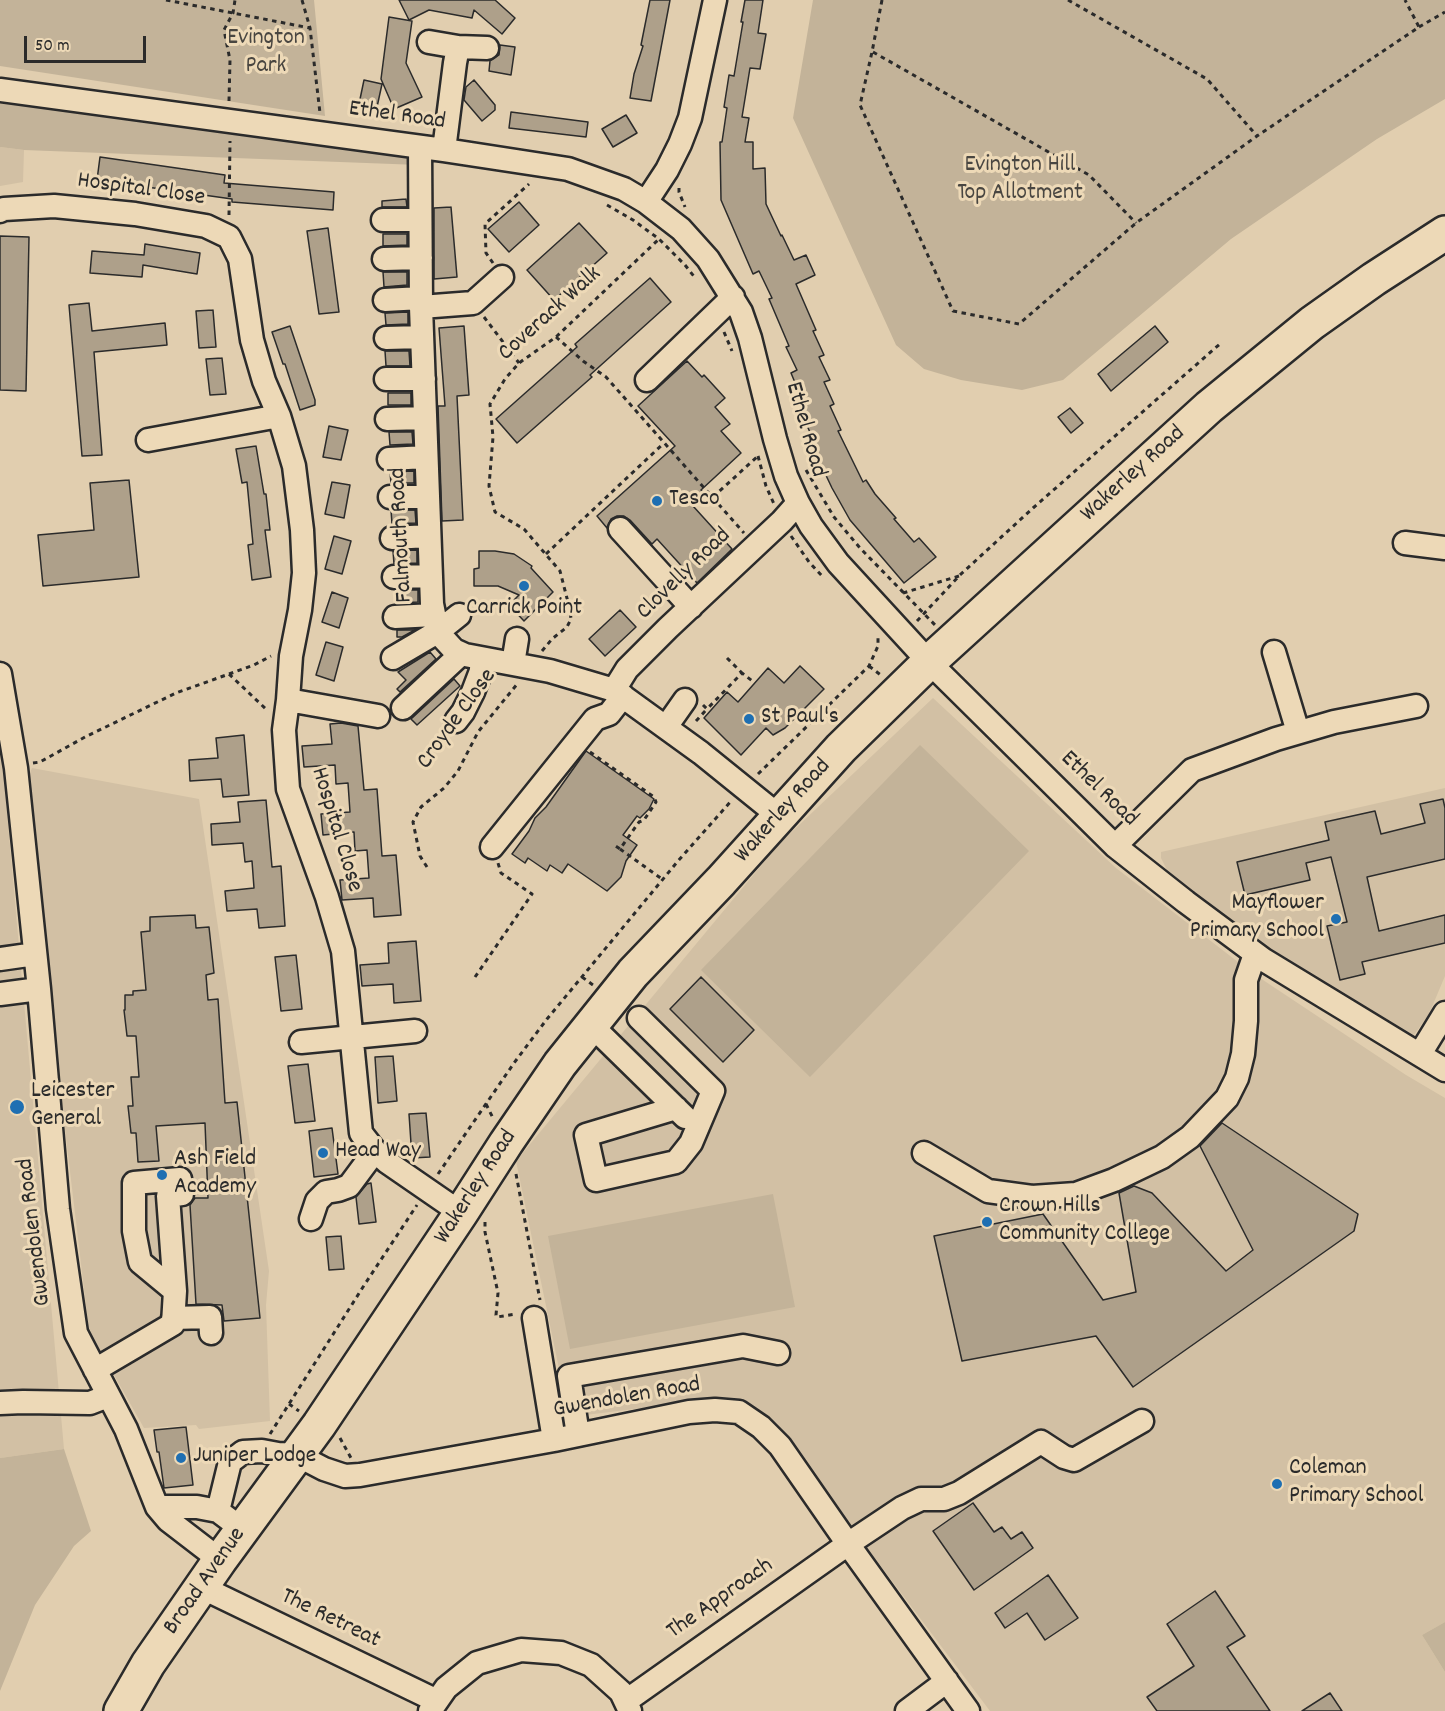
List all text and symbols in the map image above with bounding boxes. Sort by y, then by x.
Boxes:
scale bar [27,24,148,62]
park label: Evington Park [227,26,305,82]
text: 50 m [35,34,70,59]
street label: Ethel Road [347,96,447,138]
park label: Evington Hill Top Allotment [957,153,1083,209]
street label: Hospital Close [75,168,207,214]
street label: Coverack Walk [493,261,609,369]
street label: Ethel Road [777,379,831,481]
street label: Wakerley Road [1076,421,1192,529]
street label: Falmouth Road [385,467,421,603]
place label: Tesco [669,487,720,515]
marker: Tesco [650,494,664,508]
street label: Clovelly Road [632,523,738,627]
marker: Carrick Point [517,579,531,593]
place label: Carrick Point [466,596,582,624]
street label: Croyde Close [412,664,504,776]
place label: St Paul's [761,705,839,733]
marker: St Paul's [742,712,756,726]
street label: Ethel Road [1053,746,1143,834]
street label: Wakerley Road [730,754,838,870]
street label: Hospital Close [302,764,368,896]
place label: Mayflower Primary School [1190,891,1324,947]
marker: Mayflower Primary School [1329,912,1343,926]
place label: Leicester General [31,1079,114,1135]
marker: Leicester General [8,1098,26,1116]
street label: Wakerley Road [429,1125,525,1251]
place label: Head Way [335,1139,421,1167]
marker: Head Way [316,1146,330,1160]
place label: Ash Field Academy [174,1147,256,1203]
street label: Gwendolen Road [13,1156,59,1308]
marker: Ash Field Academy [155,1168,169,1182]
place label: Crown Hills Community College [999,1194,1170,1250]
marker: Crown Hills Community College [980,1215,994,1229]
street label: Gwendolen Road [551,1372,703,1426]
place label: Juniper Lodge [193,1444,316,1472]
marker: Juniper Lodge [174,1451,188,1465]
place label: Coleman Primary School [1289,1456,1423,1512]
marker: Coleman Primary School [1270,1477,1284,1491]
street label: Broad Avenue [158,1523,254,1641]
street label: The Approach [662,1553,780,1647]
street label: The Retreat [275,1584,385,1656]

